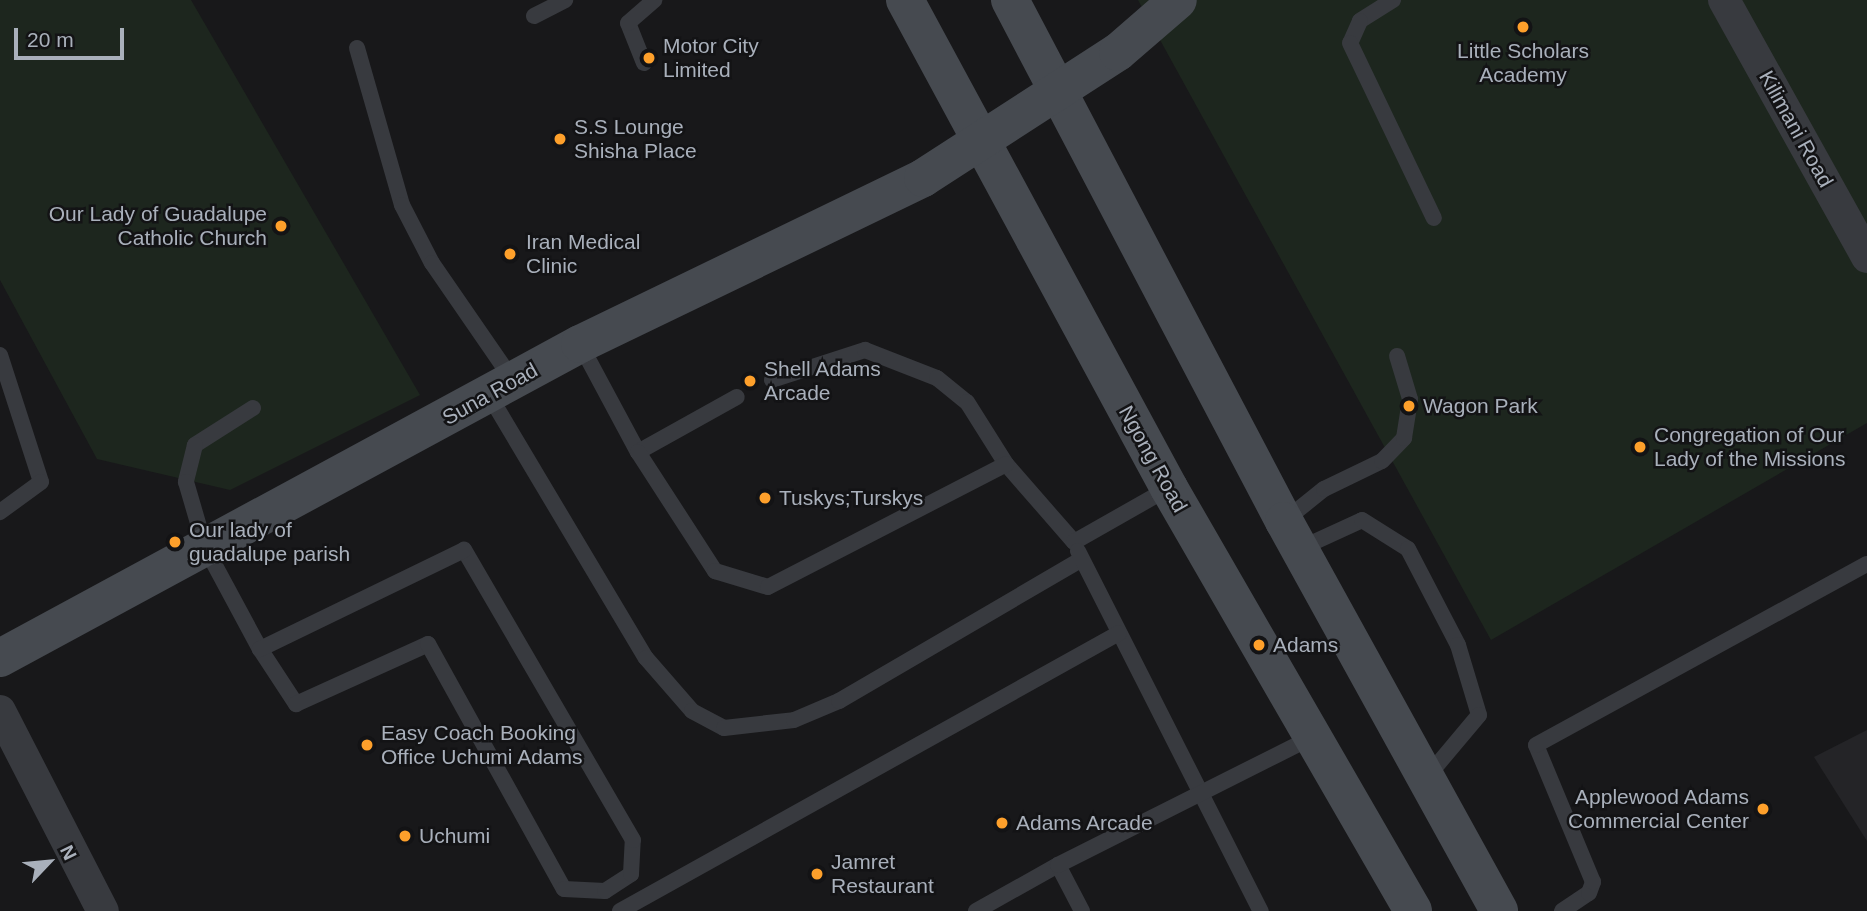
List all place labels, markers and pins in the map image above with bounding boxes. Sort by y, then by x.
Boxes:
marker: Little Scholars Academy [1515,19,1531,35]
place label: Motor City Limited [663,33,759,83]
place label: Little Scholars Academy [1457,38,1589,88]
marker: Motor City Limited [641,50,657,66]
place label: S.S Lounge Shisha Place [574,114,697,164]
marker: S.S Lounge Shisha Place [552,131,568,147]
place label: Our Lady of Guadalupe Catholic Church [49,201,267,251]
marker: Our Lady of Guadalupe Catholic Church [273,218,289,234]
place label: Iran Medical Clinic [526,229,640,279]
marker: Iran Medical Clinic [500,244,520,264]
place label: Shell Adams Arcade [764,356,882,406]
marker: Shell Adams Arcade [742,373,758,389]
place label: Wagon Park [1423,393,1538,419]
marker: Wagon Park [1401,398,1417,414]
place label: Congregation of Our Lady of the Missions [1654,422,1845,472]
marker: Congregation of Our Lady of the Missions [1632,439,1648,455]
place label: Tuskys;Turskys [779,485,923,511]
marker: Tuskys;Turskys [757,490,773,506]
place label: Our lady of guadalupe parish [189,517,350,567]
marker: Our lady of guadalupe parish [167,534,183,550]
place label: Adams [1273,632,1338,658]
marker: Adams [1251,637,1267,653]
place label: Easy Coach Booking Office Uchumi Adams [381,720,584,770]
marker: Easy Coach Booking Office Uchumi Adams [359,737,375,753]
place label: Applewood Adams Commercial Center [1568,784,1749,834]
marker: Applewood Adams Commercial Center [1755,801,1771,817]
place label: Adams Arcade [1016,810,1154,836]
marker: Adams Arcade [994,815,1010,831]
place label: Uchumi [419,823,490,849]
marker: Uchumi [397,828,413,844]
place label: Jamret Restaurant [831,849,934,899]
marker: Jamret Restaurant [809,866,825,882]

